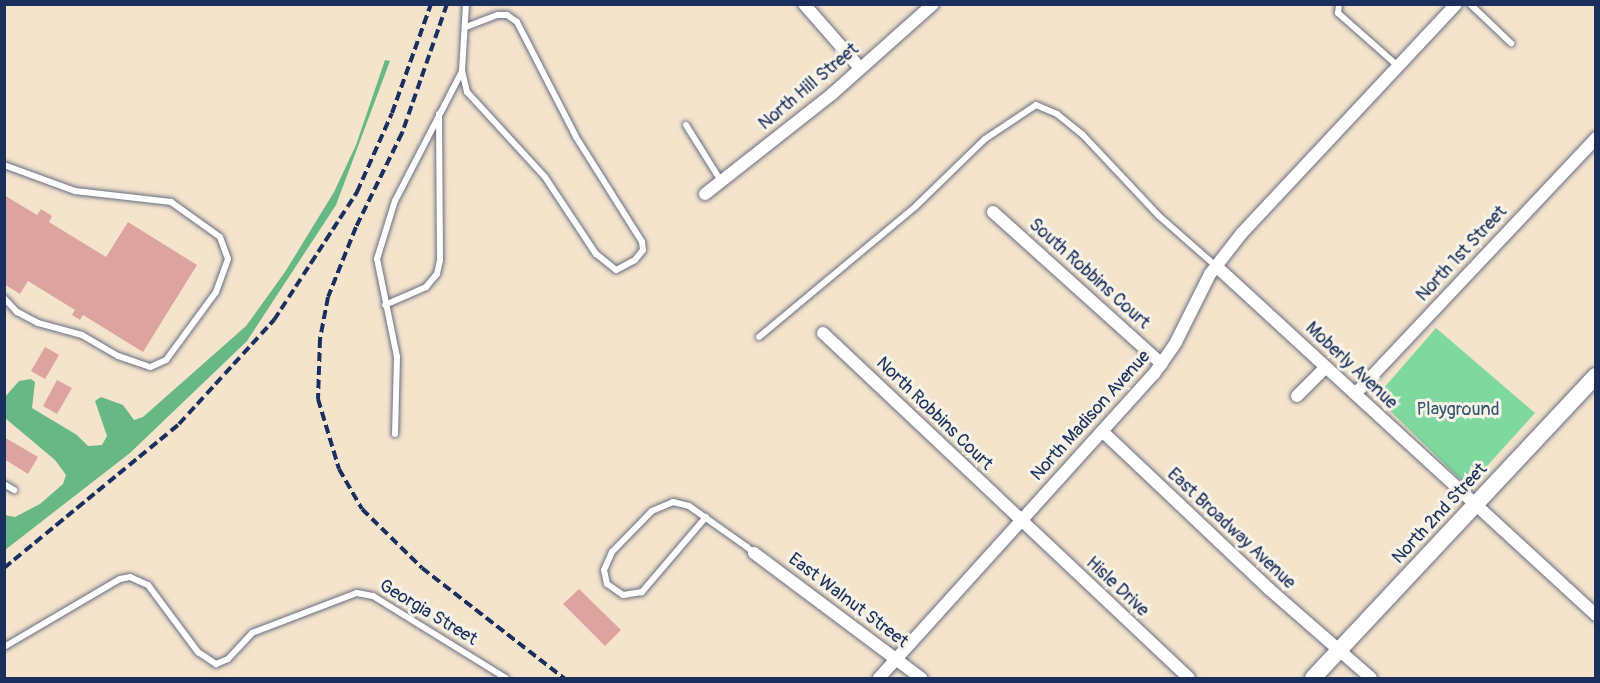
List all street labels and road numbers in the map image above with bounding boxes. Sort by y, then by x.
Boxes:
street label: North Hill Street [755,39,863,135]
street label: North 1st Street [1412,202,1512,306]
street label: South Robbins Court [1024,214,1154,334]
street label: Moberly Avenue [1300,318,1402,414]
street label: North Madison Avenue [1027,346,1155,486]
street label: North Robbins Court [871,353,997,475]
street label: North 2nd Street [1388,459,1492,569]
street label: East Broadway Avenue [1162,464,1300,594]
street label: East Walnut Street [784,549,912,653]
street label: Hisle Drive [1081,552,1153,622]
street label: Georgia Street [375,575,481,651]

